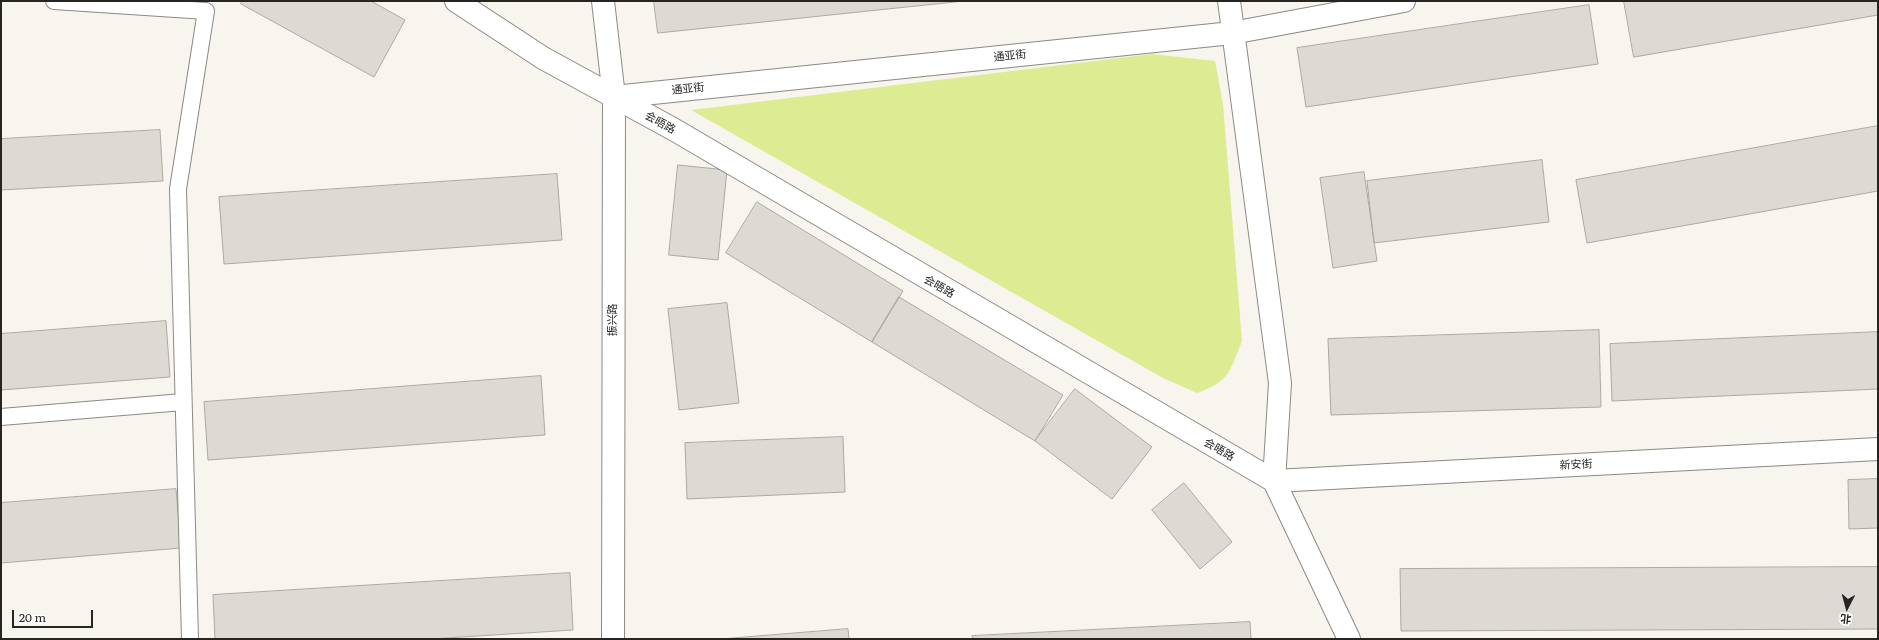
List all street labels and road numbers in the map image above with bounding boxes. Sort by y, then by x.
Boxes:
street label: 通亚街 [993,48,1027,64]
street label: 通亚街 [671,81,705,97]
street label: 会晤路 [642,109,678,137]
street label: 会晤路 [921,273,957,301]
street label: 振兴路 [606,304,620,336]
street label: 会晤路 [1201,436,1237,464]
street label: 新安街 [1559,458,1593,472]

